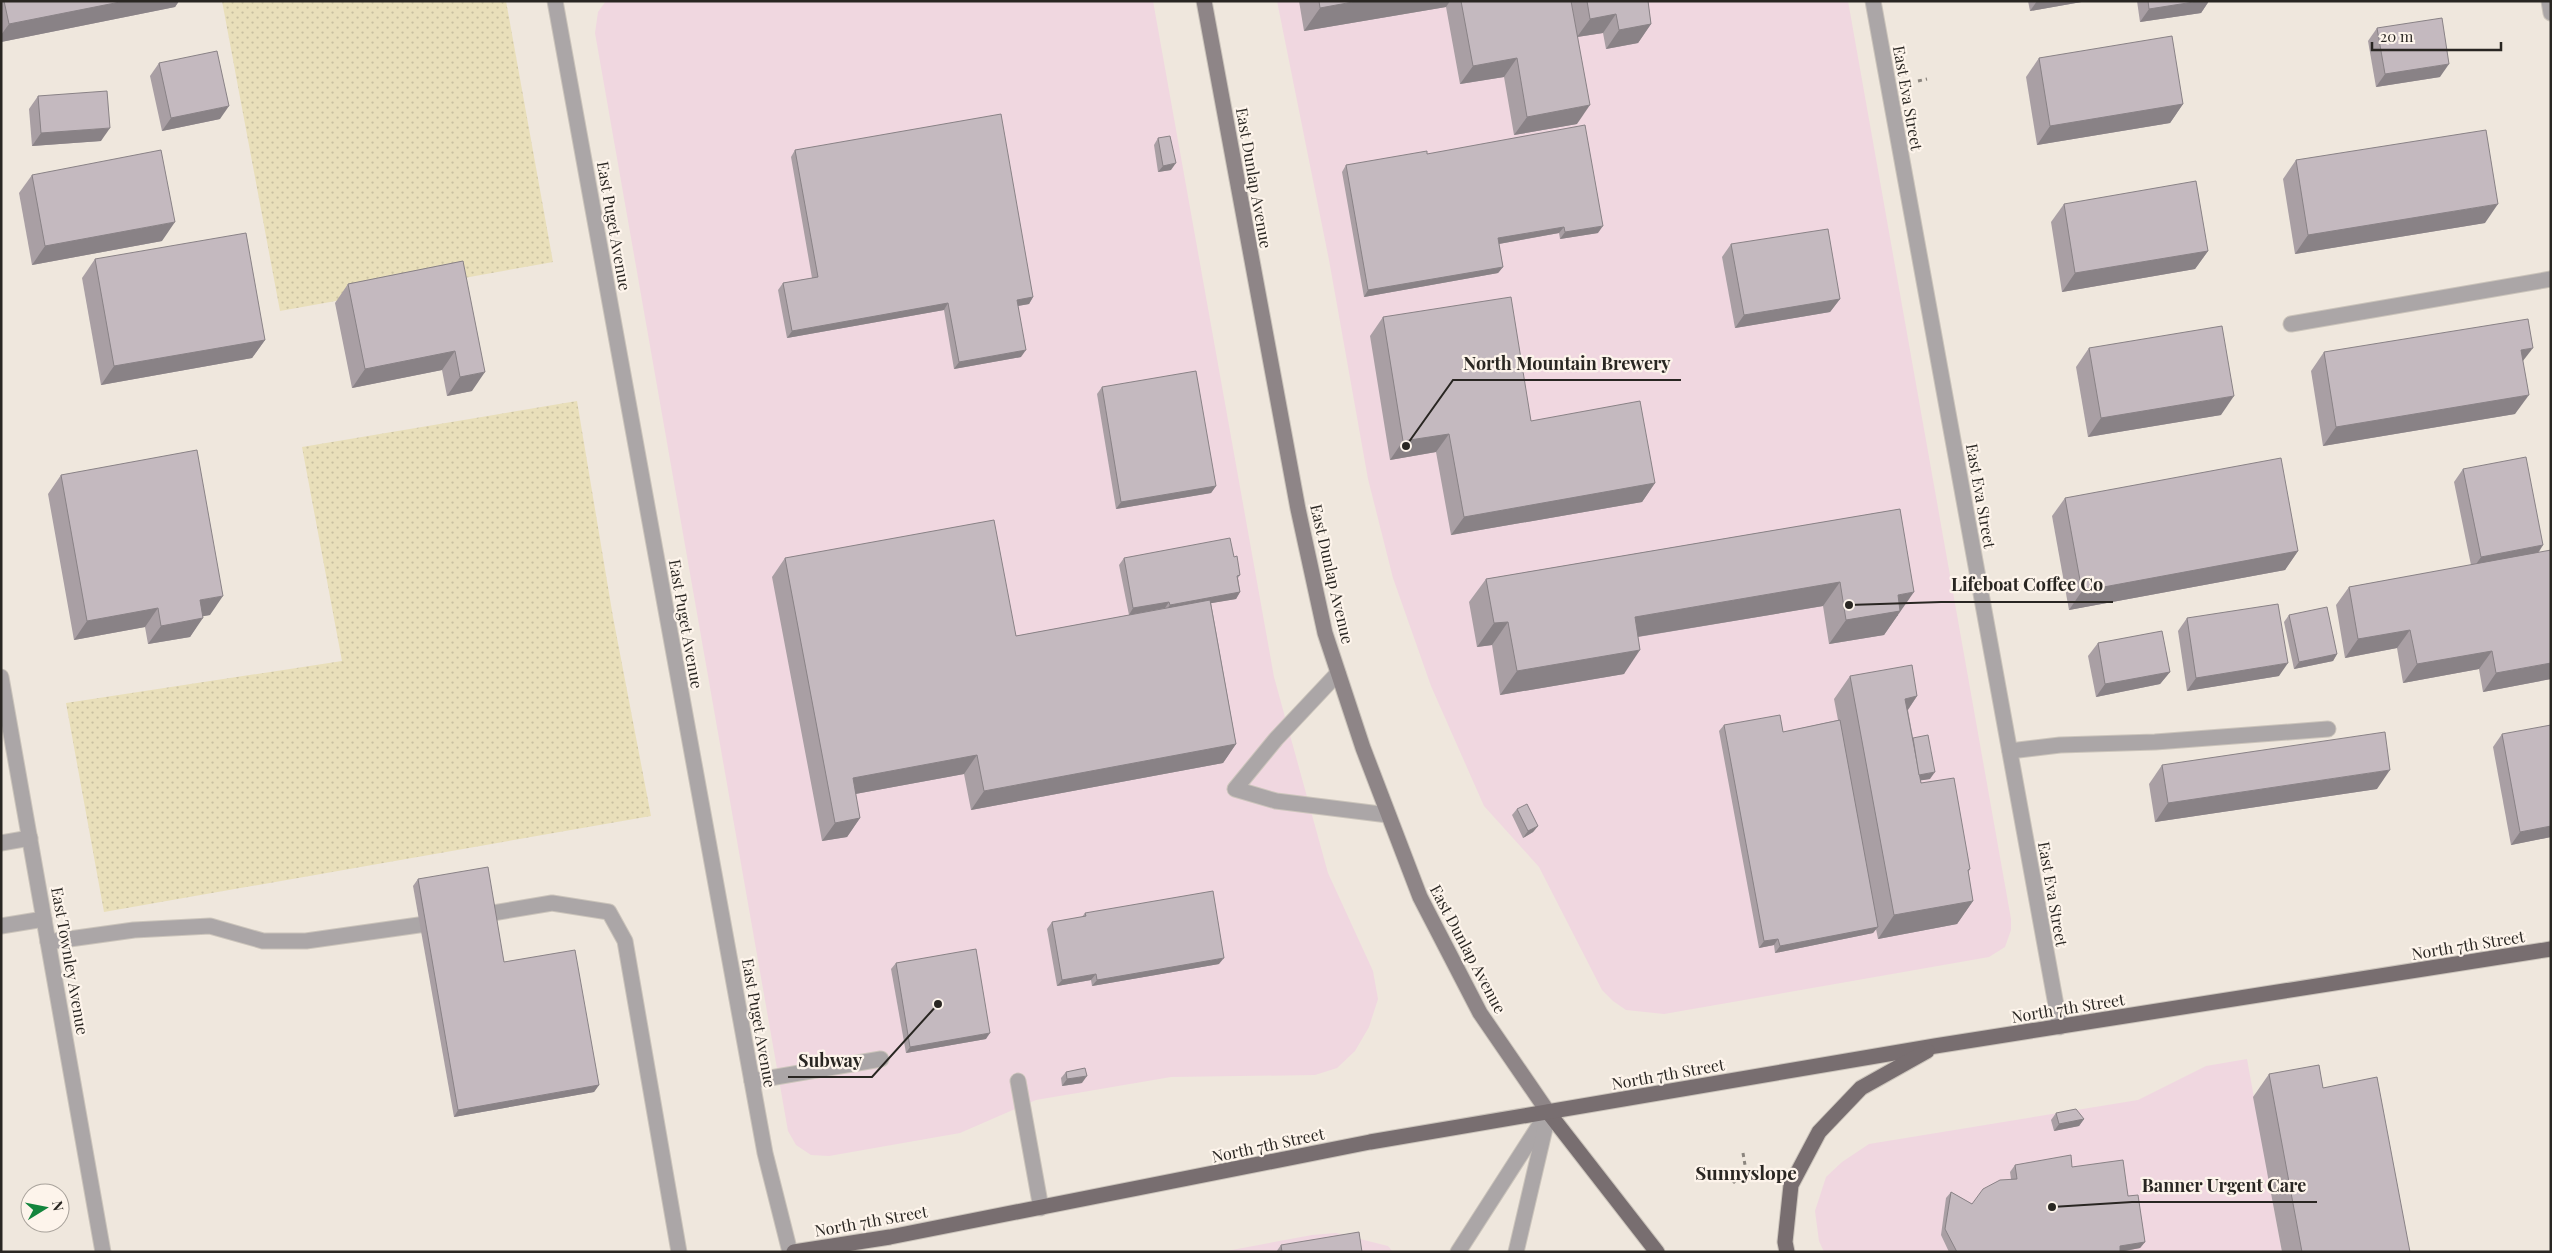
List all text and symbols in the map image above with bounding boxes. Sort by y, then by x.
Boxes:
scale bar [2372,20,2501,52]
text: 20 m [2380,26,2414,46]
street label: East Eva Street [1889,44,1928,152]
street label: East Dunlap Avenue [1232,106,1277,250]
street label: East Puget Avenue [593,160,636,292]
callout: North Mountain Brewery [1453,347,1681,380]
text: North Mountain Brewery [1463,351,1671,375]
street label: East Eva Street [1962,442,2001,550]
street label: East Dunlap Avenue [1306,502,1359,646]
street label: East Puget Avenue [665,558,708,690]
callout: Lifeboat Coffee Co [1941,569,2113,602]
text: Lifeboat Coffee Co [1951,572,2103,596]
street label: East Eva Street [2034,840,2073,948]
street label: East Dunlap Avenue [1426,881,1511,1017]
street label: East Townley Avenue [47,885,94,1037]
street label: North 7th Street [2410,925,2526,964]
street label: East Puget Avenue [738,957,781,1089]
street label: North 7th Street [2010,988,2126,1027]
callout: Subway [788,1044,872,1077]
text: Subway [798,1048,863,1072]
street label: North 7th Street [1610,1053,1726,1094]
street label: North 7th Street [1210,1122,1326,1167]
district label: Sunnyslope [1695,1159,1797,1185]
callout: Banner Urgent Care [2132,1169,2317,1202]
text: Banner Urgent Care [2142,1173,2306,1197]
north arrow [20,1183,70,1233]
text: N [48,1199,69,1212]
street label: North 7th Street [813,1200,929,1241]

